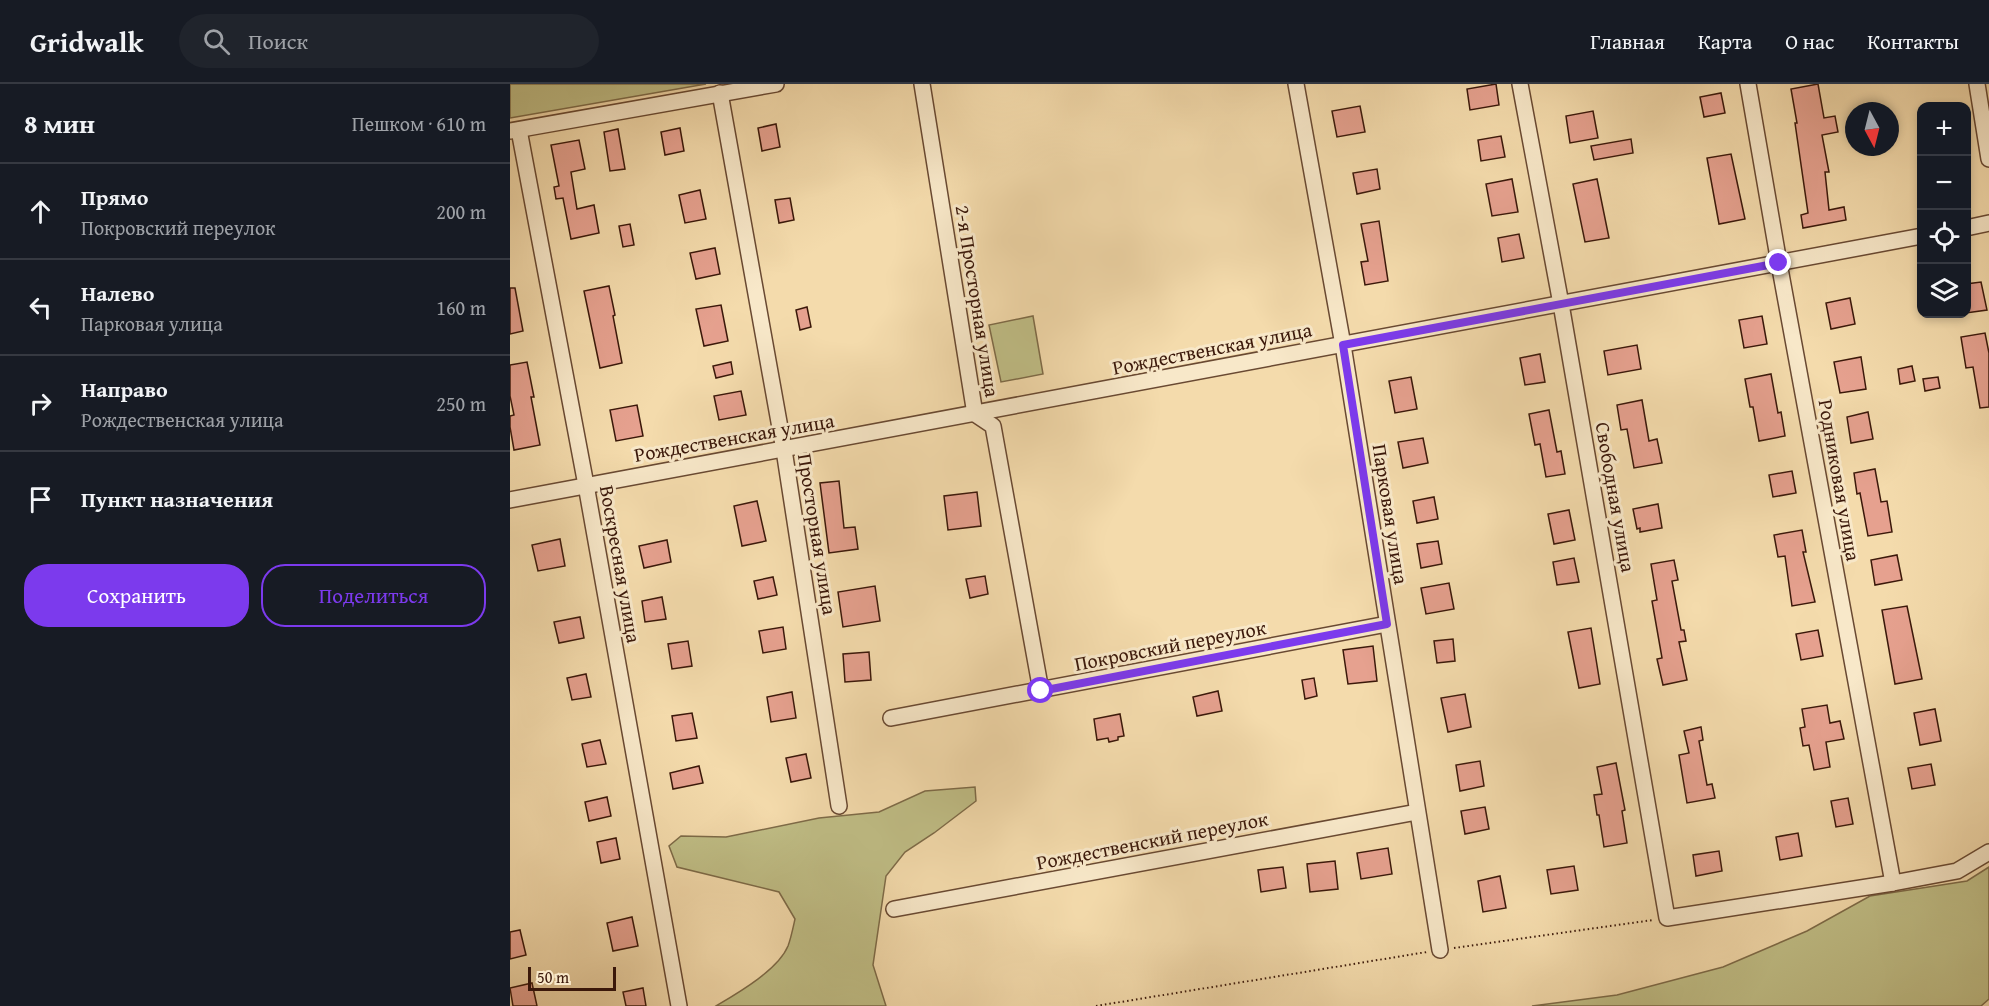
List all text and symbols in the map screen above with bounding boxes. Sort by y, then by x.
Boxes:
search box [179,14,599,68]
text: Gridwalk [30,21,143,62]
icon: search [200,25,233,58]
text: Поиск [248,25,308,57]
text: Главная [1590,26,1665,57]
text: Карта [1698,26,1752,57]
text: О нас [1785,26,1834,57]
text: Контакты [1867,26,1959,57]
north arrow [1845,102,1899,156]
map controls [1917,102,1971,318]
button: + [1917,102,1971,156]
text: 8 мин [24,104,95,143]
text: Пешком · 610 m [352,109,486,138]
button: − [1917,156,1971,210]
text: Прямо [81,181,148,213]
icon: ahead [24,195,57,228]
text: 200 m [436,197,486,226]
street label: 2-я Просторная улица [948,203,1008,400]
button: locate [1917,210,1971,264]
text: Покровский переулок [81,213,276,242]
route end [1765,249,1791,275]
button: layers [1917,264,1971,318]
text: Налево [81,277,154,309]
icon: left [24,291,57,324]
text: 160 m [436,293,486,322]
text: Парковая улица [81,309,223,338]
street label: Рождественская улица [1110,314,1315,382]
text: Направо [81,373,168,405]
icon: right [24,387,57,420]
text: 250 m [436,389,486,418]
street label: Родниковая улица [1811,397,1869,564]
text: Рождественская улица [81,405,284,434]
street label: Рождественская улица [632,405,837,469]
street label: Свободная улица [1589,420,1644,575]
street label: Парковая улица [1366,442,1416,587]
street label: Просторная улица [791,451,845,617]
icon: arrive [24,483,57,516]
text: Пункт назначения [81,483,273,515]
street label: Воскресная улица [593,483,649,646]
button: Сохранить [24,564,249,627]
button: Поделиться [261,564,486,627]
street label: Покровский переулок [1072,612,1269,678]
route start [1027,677,1053,703]
street label: Рождественский переулок [1034,803,1271,877]
scale bar [528,964,616,992]
text: 50 m [537,965,569,989]

